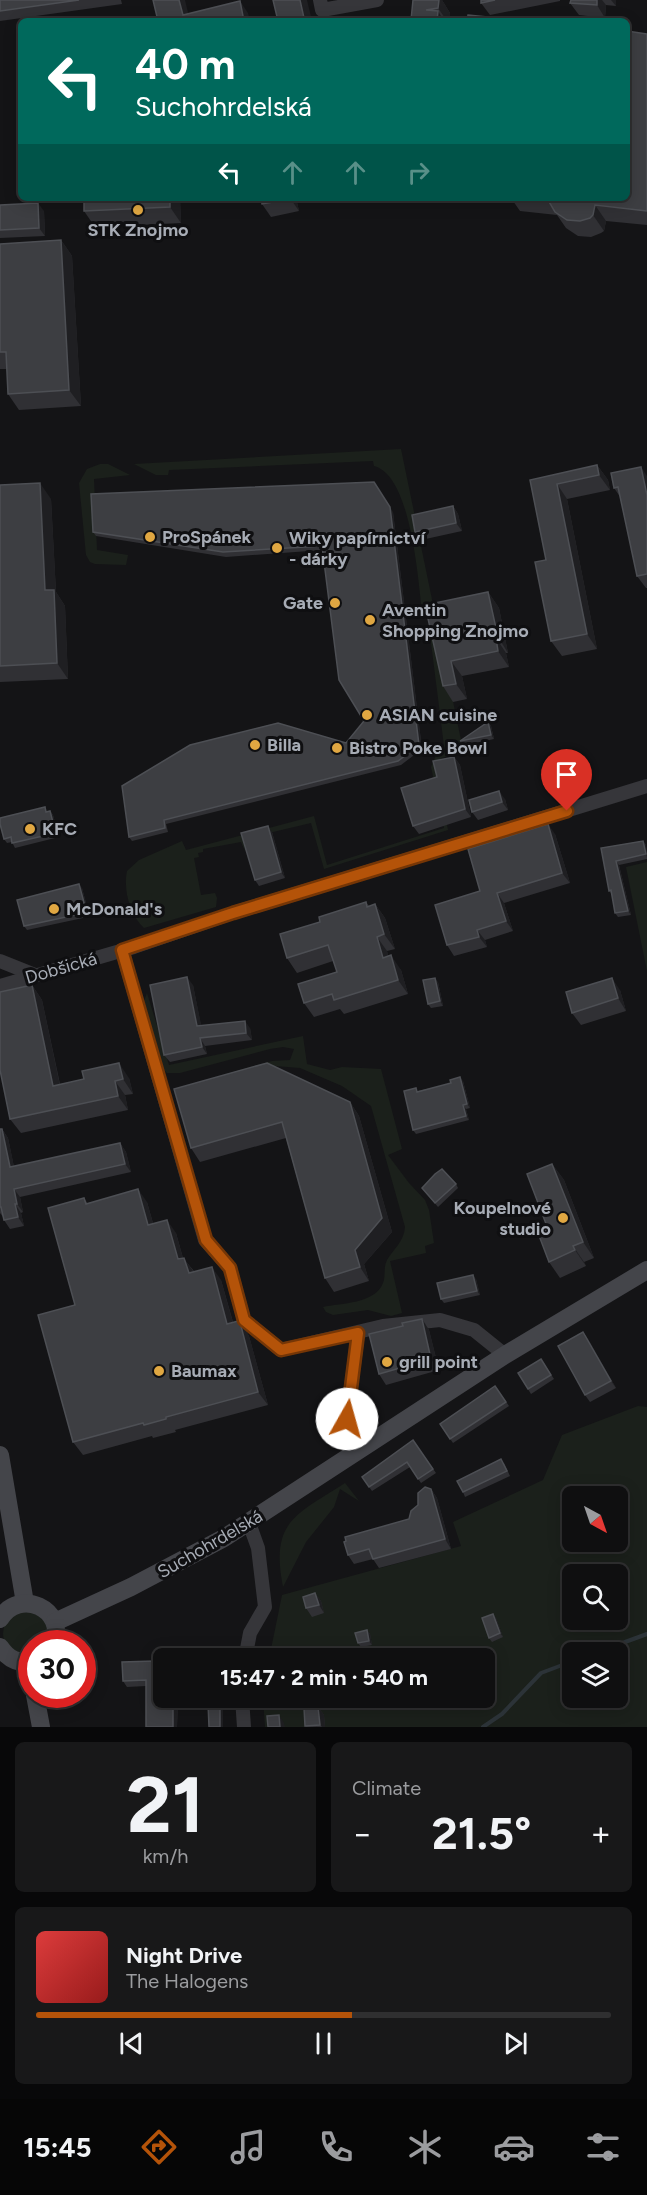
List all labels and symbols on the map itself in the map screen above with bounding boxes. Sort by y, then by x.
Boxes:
marker: STK Znojmo [131,203,145,217]
place label: STK Znojmo [87,219,189,241]
place label: ProSpánek [162,526,252,548]
place label: Wiky papírnictví - dárky [289,527,427,570]
marker: ProSpánek [143,530,157,544]
marker: Wiky papírnictví - dárky [270,541,284,555]
place label: Gate [283,592,323,614]
marker: Gate [328,596,342,610]
place label: Aventin Shopping Znojmo [382,599,529,642]
marker: Aventin Shopping Znojmo [363,613,377,627]
place label: ASIAN cuisine [379,704,497,726]
marker: ASIAN cuisine [360,708,374,722]
place label: Billa [267,734,301,756]
place label: Bistro Poke Bowl [349,737,487,759]
marker: Billa [248,738,262,752]
marker: Bistro Poke Bowl [330,741,344,755]
pin [541,749,592,811]
place label: KFC [42,818,77,840]
marker: KFC [23,822,37,836]
place label: McDonald's [66,898,163,920]
marker: McDonald's [47,902,61,916]
street label: Dobšická [23,947,99,989]
place label: Koupelnové studio [454,1197,551,1240]
marker: Koupelnové studio [556,1211,570,1225]
place label: grill point [399,1351,478,1373]
marker: grill point [380,1355,394,1369]
place label: Baumax [171,1360,237,1382]
marker: Baumax [152,1364,166,1378]
position arrow [315,1387,379,1451]
north arrow [562,1486,628,1552]
street label: Suchohrdelská [153,1505,267,1583]
speed limit sign: 30 [18,1630,96,1708]

